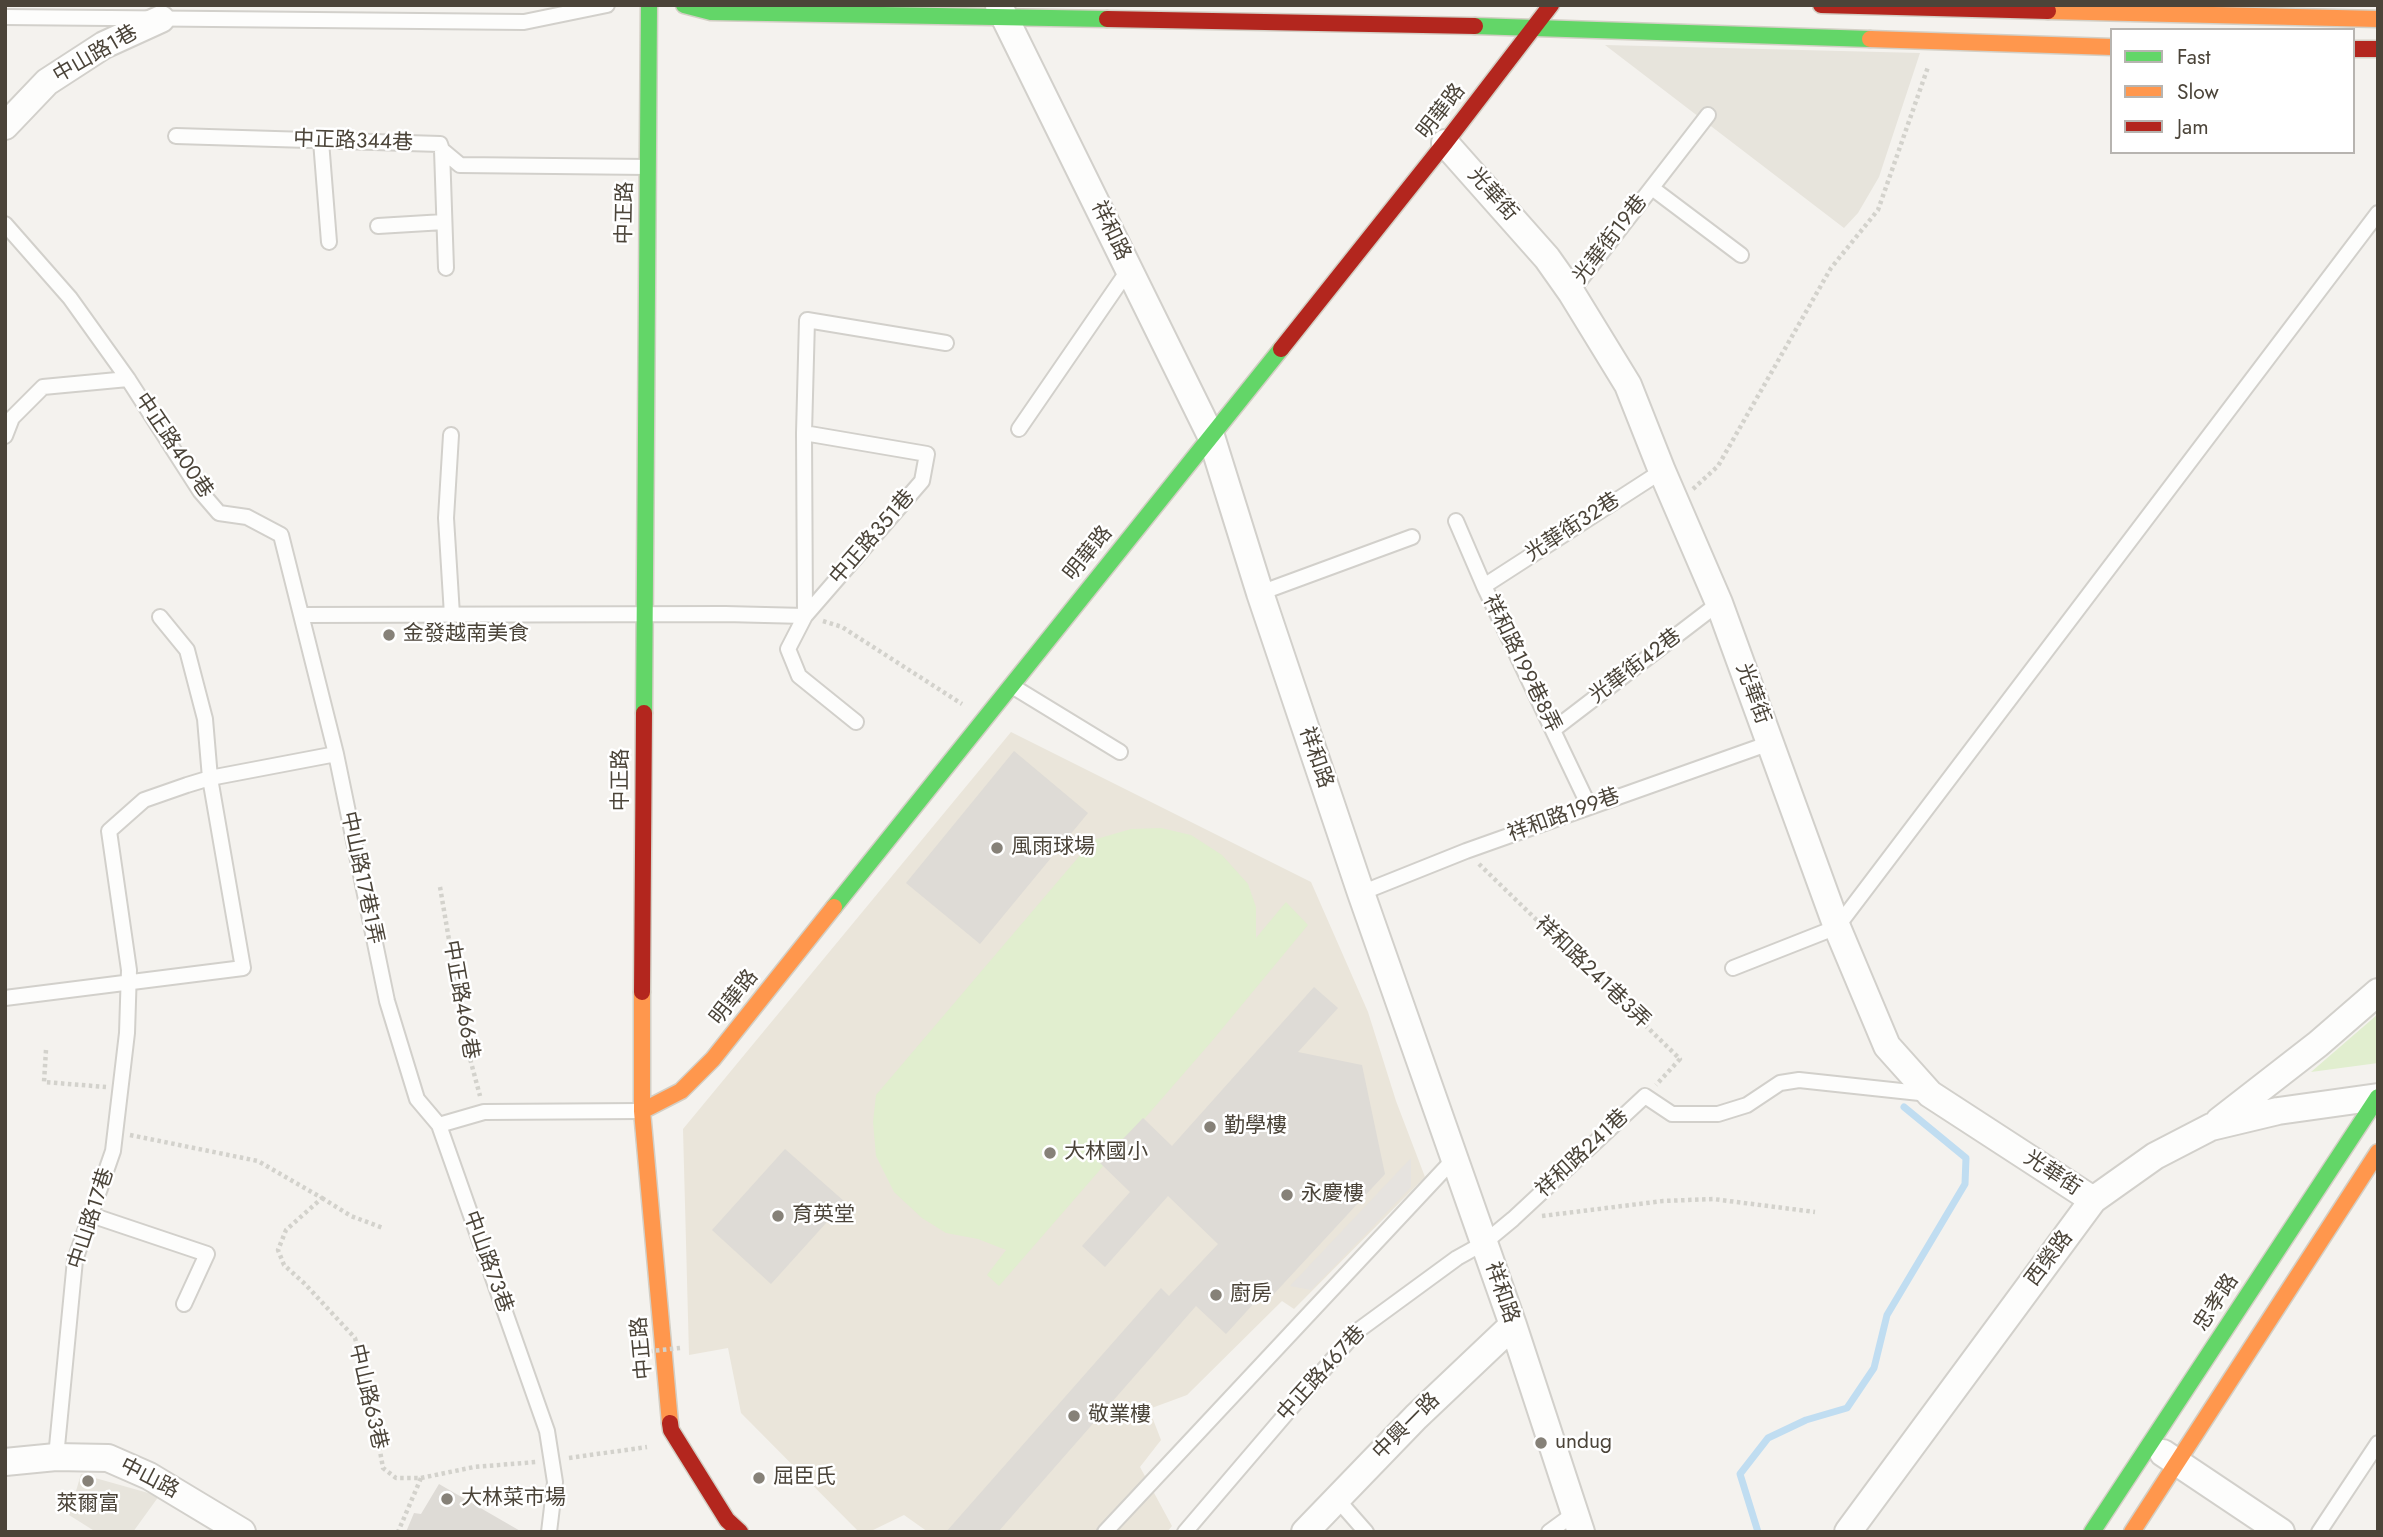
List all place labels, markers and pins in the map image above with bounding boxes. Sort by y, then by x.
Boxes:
place label: 金發越南美食 [403,622,529,648]
marker: 金發越南美食 [381,627,397,643]
place label: 風雨球場 [1011,835,1095,861]
marker: 風雨球場 [989,840,1005,856]
place label: 勤學樓 [1224,1114,1287,1140]
marker: 勤學樓 [1202,1119,1218,1135]
place label: 大林國小 [1064,1140,1148,1166]
marker: 大林國小 [1042,1145,1058,1161]
place label: 永慶樓 [1301,1182,1364,1208]
marker: 永慶樓 [1279,1187,1295,1203]
place label: 育英堂 [792,1203,855,1229]
marker: 育英堂 [770,1208,786,1224]
place label: 廚房 [1230,1282,1272,1308]
marker: 廚房 [1208,1287,1224,1303]
place label: 敬業樓 [1088,1403,1151,1429]
marker: 敬業樓 [1066,1408,1082,1424]
place label: undug [1555,1430,1612,1456]
marker: undug [1533,1435,1549,1451]
place label: 屈臣氏 [773,1465,836,1491]
marker: 屈臣氏 [751,1470,767,1486]
marker: 萊爾富 [80,1473,96,1489]
place label: 大林菜市場 [461,1486,566,1512]
marker: 大林菜市場 [439,1491,455,1507]
place label: 萊爾富 [57,1492,119,1518]

